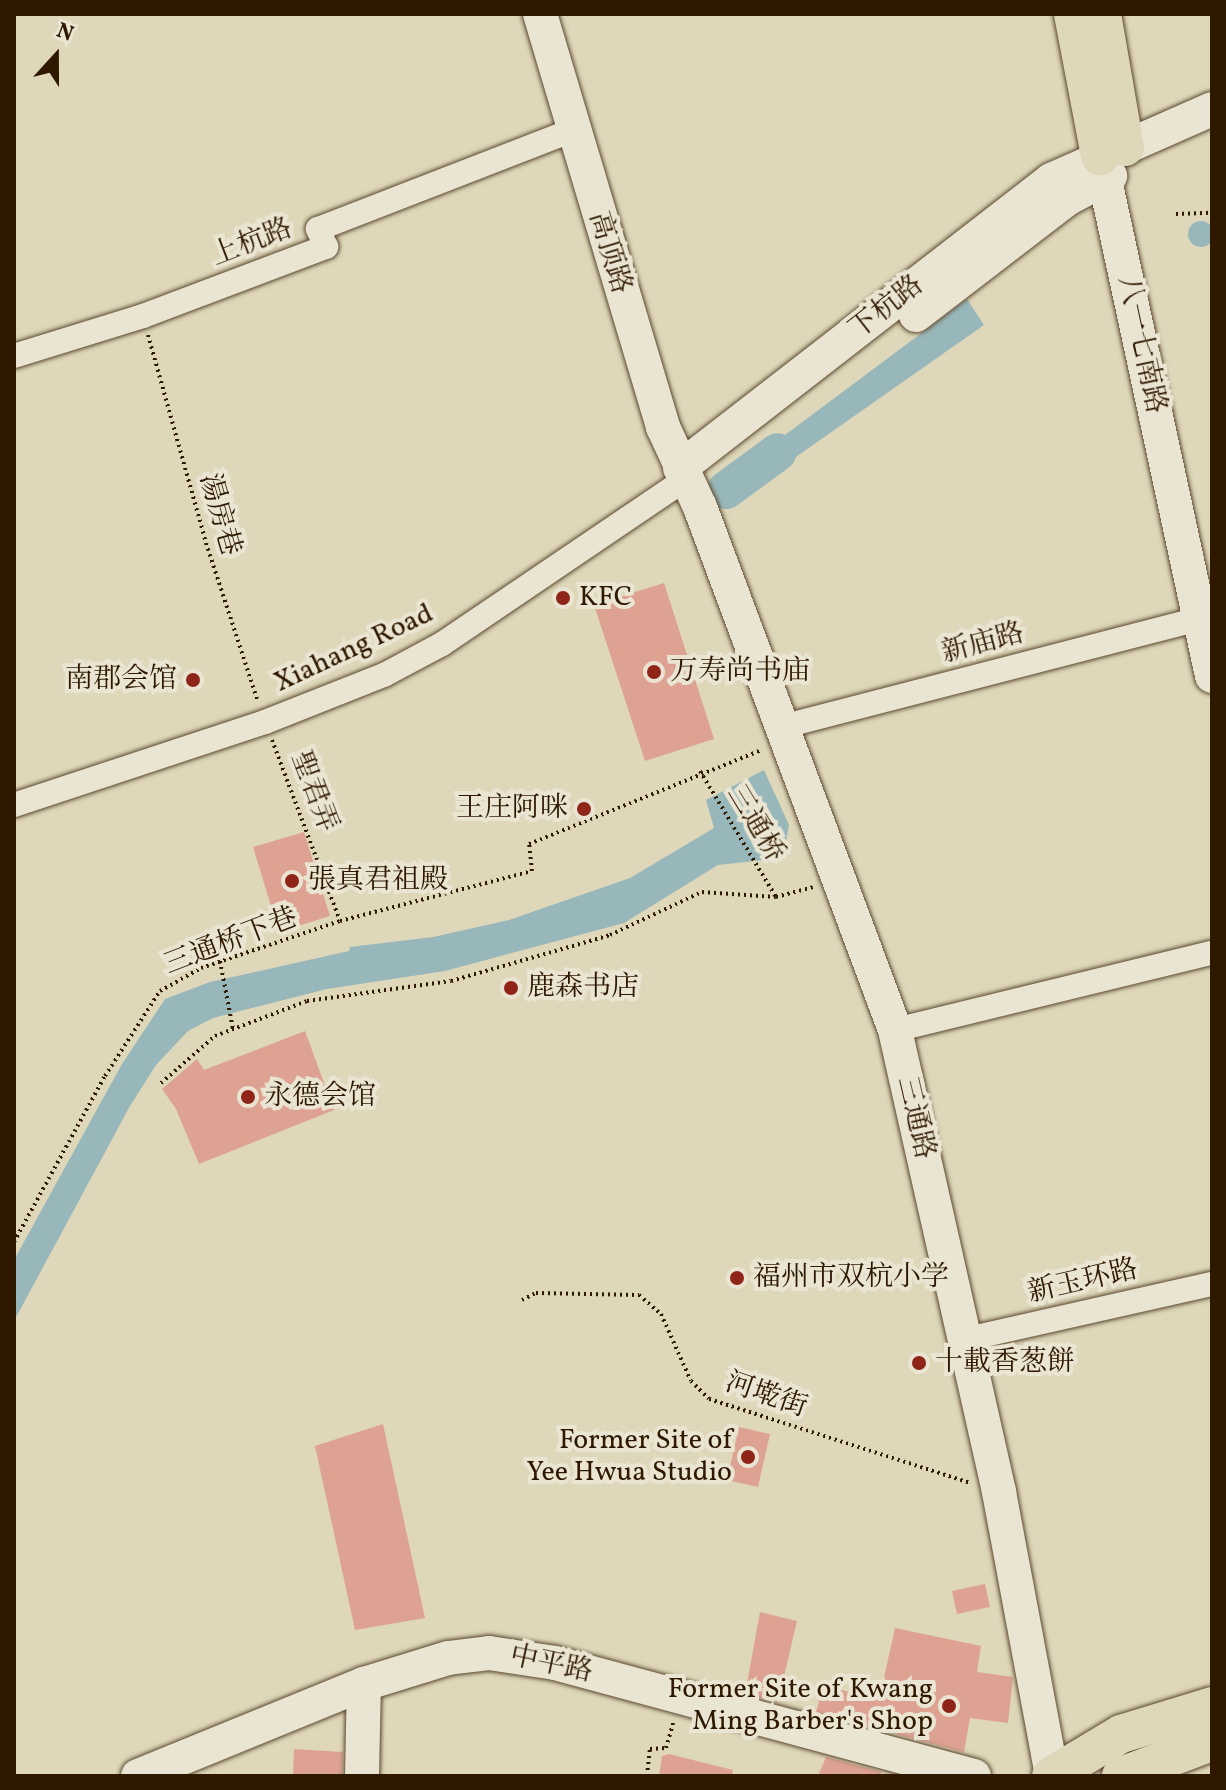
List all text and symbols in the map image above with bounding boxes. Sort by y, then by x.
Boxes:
north arrow [16,16,96,96]
text: N [52,16,78,50]
street label: 高顶路 [581,208,637,298]
street label: 上杭路 [207,212,297,274]
street label: 下杭路 [844,269,930,347]
street label: 八一七南路 [1110,273,1172,417]
street label: 湯房巷 [191,470,247,560]
place label: KFC [579,581,632,615]
marker: KFC [554,589,572,607]
street label: Xiahang Road [269,598,439,700]
street label: 新庙路 [938,617,1028,671]
place label: 万寿尚书庙 [670,655,810,689]
place label: 南郡会馆 [65,663,177,697]
marker: 万寿尚书庙 [645,663,663,681]
marker: 南郡会馆 [184,671,202,689]
street label: 聖君弄 [282,747,344,837]
street label: 三通桥 [719,779,791,869]
place label: 王庄阿咪 [456,792,568,826]
marker: 王庄阿咪 [575,800,593,818]
place label: 張真君祖殿 [308,864,448,898]
marker: 張真君祖殿 [283,872,301,890]
street label: 三通桥下巷 [160,901,302,983]
place label: 鹿森书店 [527,971,639,1005]
marker: 鹿森书店 [502,979,520,997]
street label: 三通路 [889,1073,941,1163]
place label: 永德会馆 [264,1080,376,1114]
marker: 永德会馆 [239,1088,257,1106]
street label: 新玉环路 [1025,1253,1141,1311]
place label: 福州市双杭小学 [753,1261,949,1295]
marker: 福州市双杭小学 [728,1269,746,1287]
place label: 十載香葱餅 [935,1346,1075,1380]
marker: 十載香葱餅 [910,1354,928,1372]
street label: 河墘街 [721,1366,811,1426]
place label: Former Site of Yee Hwua Studio [526,1424,732,1490]
marker: Former Site of Yee Hwua Studio [739,1448,757,1466]
street label: 中平路 [506,1640,596,1690]
place label: Former Site of Kwang Ming Barber's Shop [671,1673,933,1739]
marker: Former Site of Kwang Ming Barber's Shop [940,1697,958,1715]

